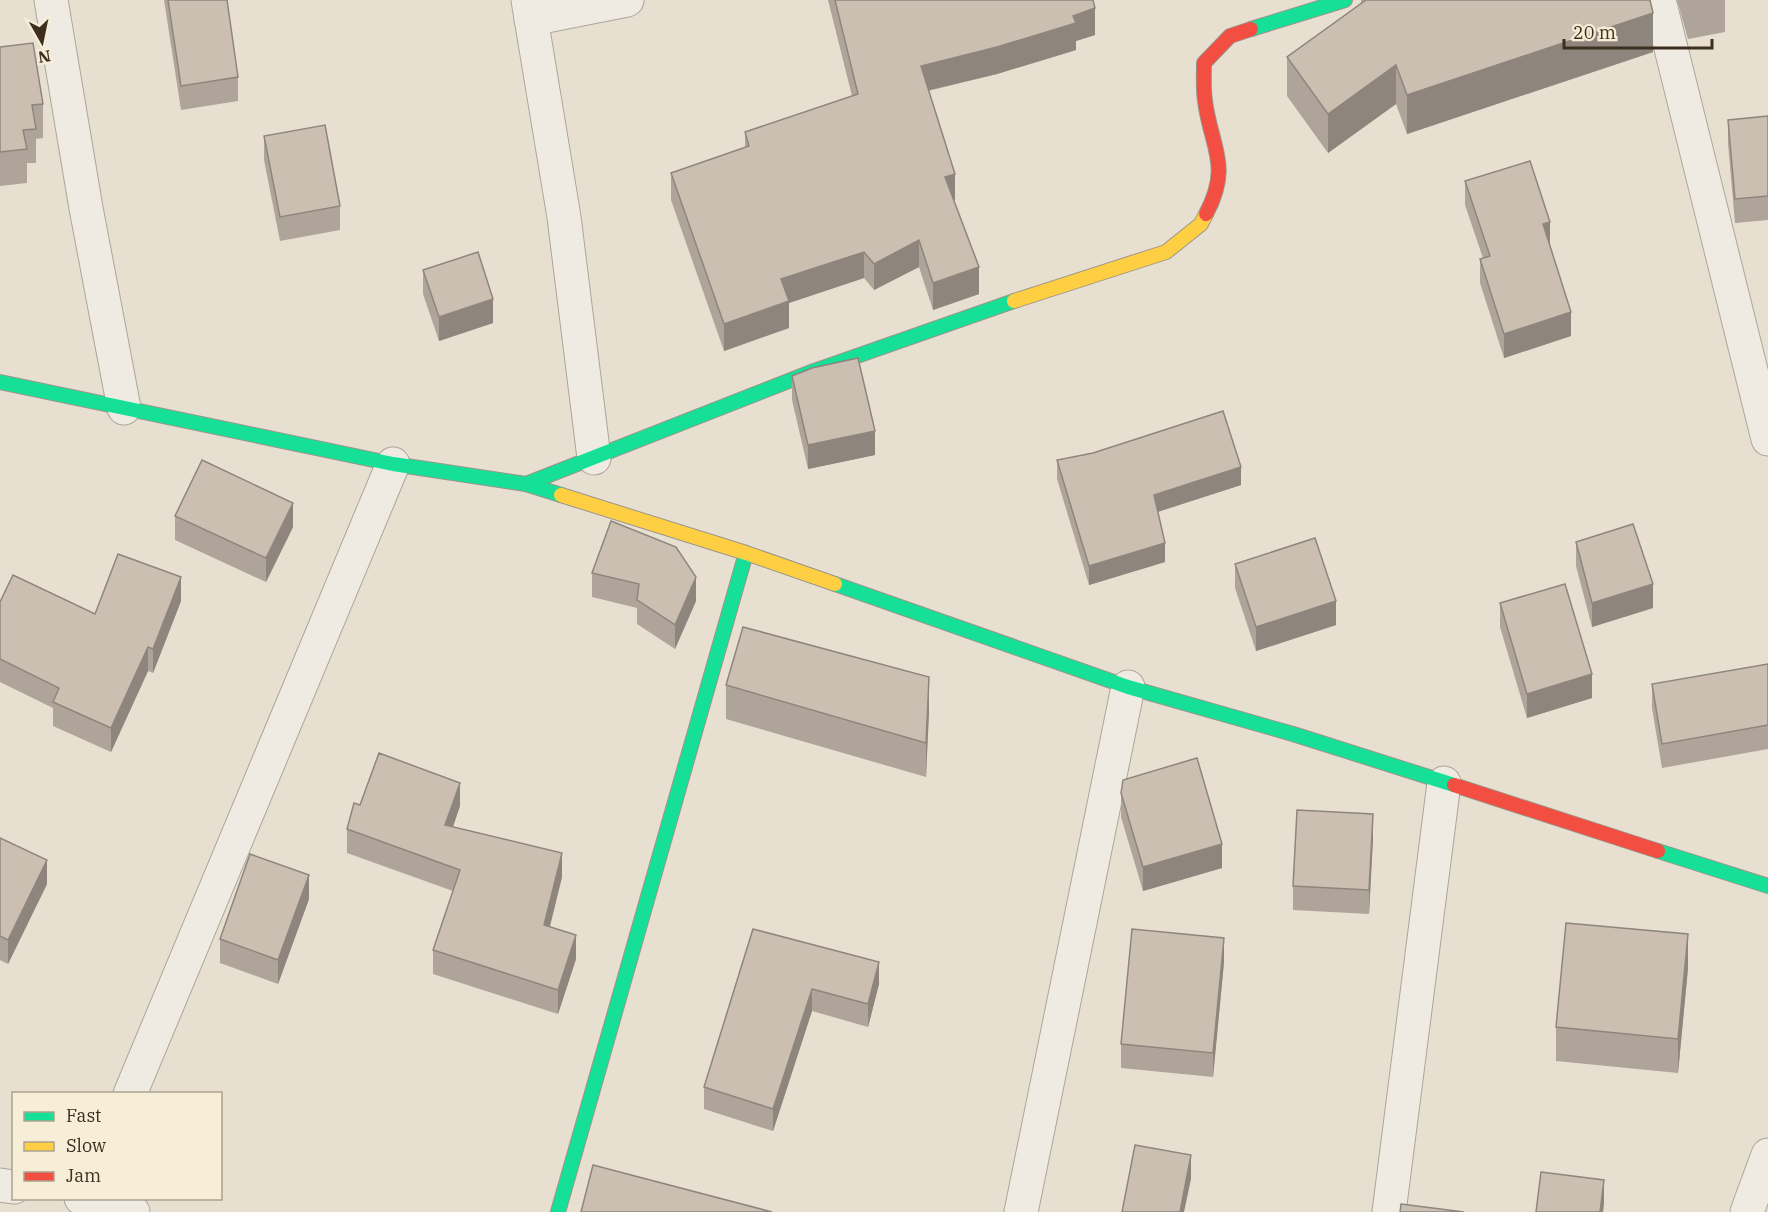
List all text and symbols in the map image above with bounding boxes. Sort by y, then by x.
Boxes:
north arrow [12,12,72,72]
scale bar [1564,12,1712,50]
text: 20 m [1573,21,1616,44]
text: N [37,46,52,68]
legend [12,1092,222,1200]
text: Fast [66,1104,101,1127]
text: Slow [66,1134,106,1157]
text: Jam [66,1164,101,1187]

